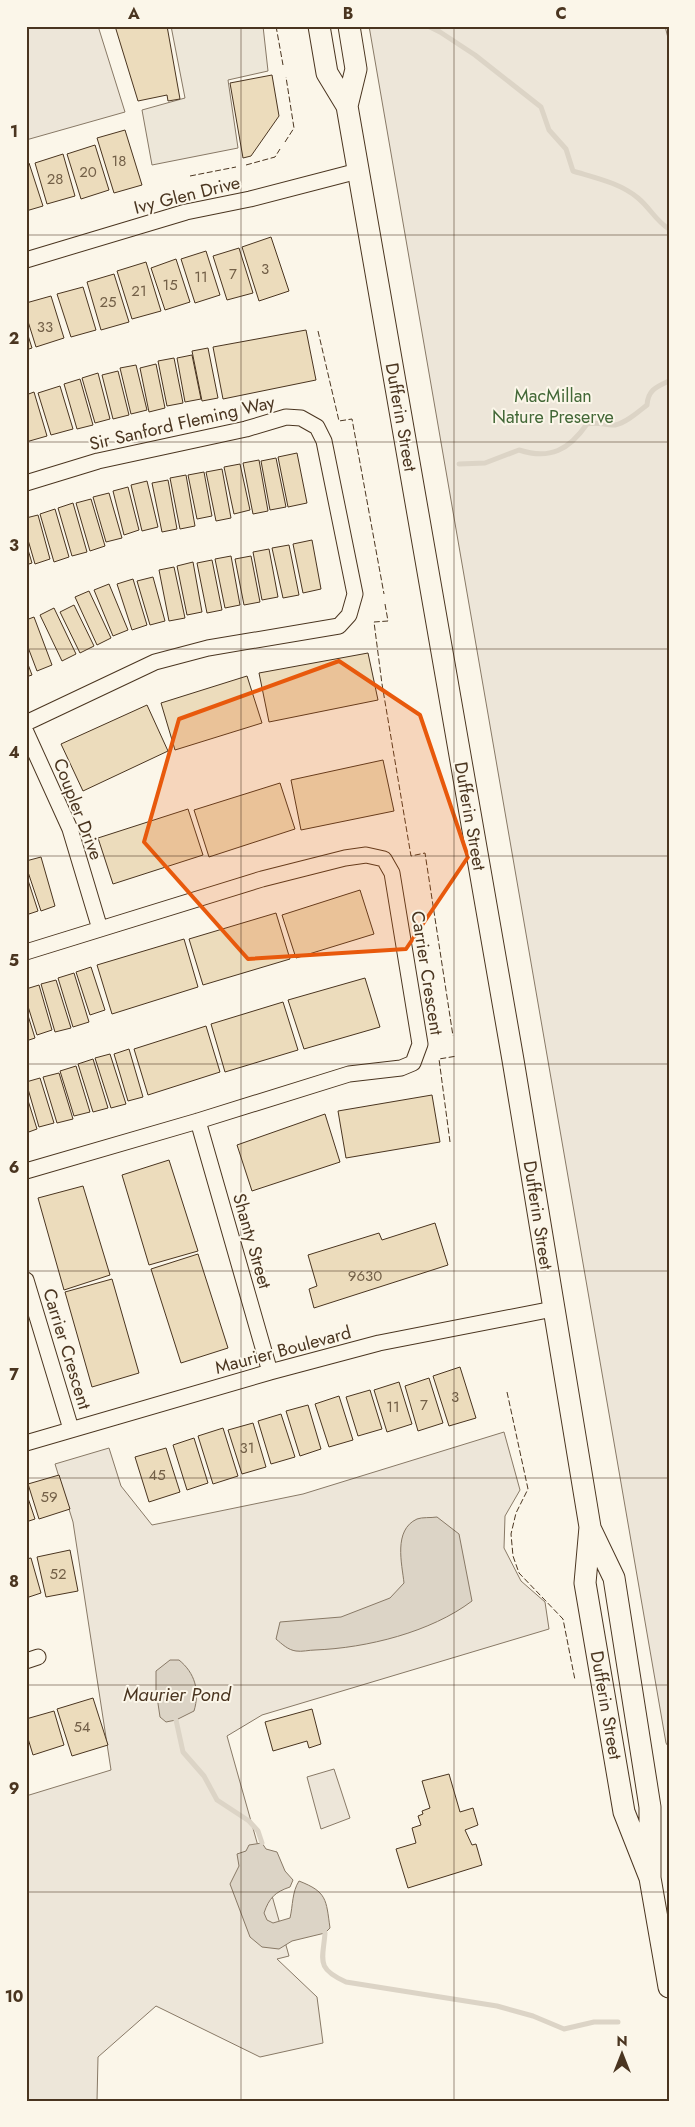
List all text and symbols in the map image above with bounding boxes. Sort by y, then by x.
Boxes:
text: A [127,2,140,25]
text: B [343,2,353,25]
text: C [555,2,567,25]
text: 1 [10,120,18,143]
house number: 18 [112,150,126,172]
house number: 20 [79,161,97,183]
house number: 28 [47,168,63,190]
street label: Ivy Glen Drive [131,169,243,221]
house number: 3 [261,258,269,280]
house number: 7 [229,263,237,285]
house number: 11 [194,266,208,288]
house number: 15 [162,274,178,296]
house number: 21 [131,280,147,302]
house number: 25 [100,291,117,313]
house number: 33 [37,316,53,338]
text: 2 [9,327,19,350]
street label: Dufferin Street [379,361,423,474]
park label: MacMillan Nature Preserve [492,383,614,430]
street label: Sir Sanford Fleming Way [87,389,277,457]
text: 3 [9,534,19,557]
text: 4 [8,741,20,764]
street label: Coupler Drive [47,754,109,864]
street label: Dufferin Street [448,760,492,873]
street label: Carrier Crescent [404,909,450,1038]
text: 5 [9,949,19,972]
text: 6 [9,1156,19,1179]
street label: Dufferin Street [517,1159,560,1272]
street label: Shanty Street [226,1190,278,1292]
house number: 9630 [348,1265,382,1287]
street label: Carrier Crescent [36,1285,98,1413]
street label: Maurier Boulevard [212,1319,354,1381]
text: 7 [9,1363,19,1386]
house number: 3 [451,1386,459,1408]
house number: 7 [420,1394,428,1416]
house number: 11 [386,1396,400,1418]
house number: 31 [240,1437,254,1459]
house number: 45 [148,1464,166,1486]
house number: 59 [40,1486,58,1508]
house number: 52 [50,1563,67,1585]
text: 8 [9,1570,19,1593]
street label: Dufferin Street [584,1649,628,1762]
water label: Maurier Pond [123,1681,232,1708]
house number: 54 [73,1716,91,1738]
text: 9 [9,1777,19,1800]
text: 10 [5,1985,23,2008]
north arrow [598,2030,648,2080]
text: N [616,2031,628,2051]

